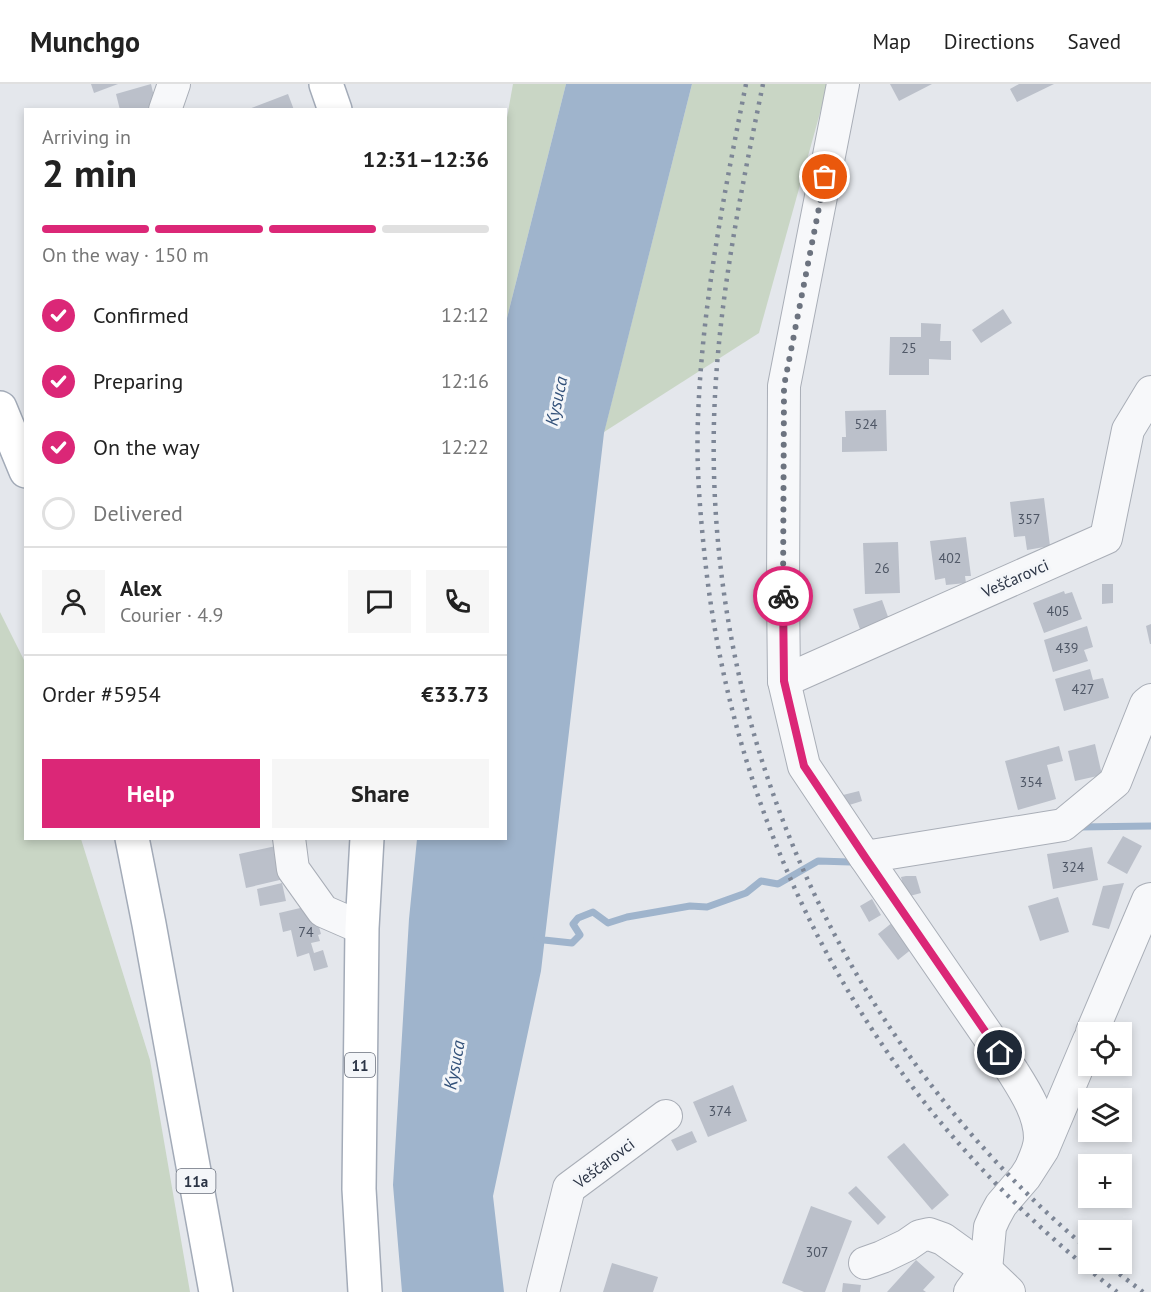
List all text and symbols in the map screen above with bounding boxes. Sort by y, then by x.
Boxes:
text: Munchgo [30,23,140,60]
text: Map [872,28,911,55]
text: Directions [944,28,1035,55]
text: Saved [1068,28,1121,55]
text: Arriving in [42,124,131,150]
text: 12:31–12:36 [363,145,489,173]
text: 2 min [42,147,137,198]
pin [799,151,850,202]
icon: bag [808,160,841,193]
text: On the way · 150 m [42,242,209,268]
icon: check [42,299,75,332]
text: Confirmed [93,301,189,329]
text: 12:12 [441,302,489,328]
house number: 25 [901,339,917,357]
icon: check [42,365,75,398]
text: Preparing [93,367,183,395]
text: 12:16 [441,368,489,394]
water label: Kysuca [540,374,572,428]
house number: 524 [855,415,878,433]
icon: check [42,431,75,464]
text: On the way [93,433,200,461]
text: 12:22 [441,434,489,460]
text: Delivered [93,499,183,527]
house number: 357 [1018,510,1040,528]
house number: 402 [939,549,961,567]
street label: Veščarovci [978,554,1052,602]
house number: 26 [874,559,890,577]
courier [753,566,813,626]
button: person [42,570,105,633]
button: chat [348,570,411,633]
button: phone [426,570,489,633]
text: Alex [120,574,162,602]
icon: bike [767,580,800,613]
text: Courier · 4.9 [120,602,223,628]
house number: 405 [1047,602,1069,620]
house number: 439 [1056,639,1078,657]
text: Order #5954 [42,680,161,708]
text: €33.73 [421,680,489,708]
house number: 427 [1072,680,1094,698]
button: Help [42,759,260,828]
button: Share [272,759,489,828]
house number: 354 [1020,773,1043,791]
house number: 324 [1062,858,1085,876]
house number: 74 [298,923,314,941]
map controls [1078,1022,1132,1274]
button: locate [1078,1022,1132,1076]
pin [974,1027,1025,1078]
icon: home [983,1036,1016,1069]
water label: Kysuca [438,1038,470,1091]
road number: 11 [345,1053,375,1077]
button: layers [1078,1088,1132,1142]
house number: 374 [709,1102,732,1120]
street label: Veščarovci [569,1134,638,1193]
button: + [1078,1154,1132,1208]
road number: 11a [176,1169,216,1193]
button: − [1078,1220,1132,1274]
house number: 307 [806,1243,828,1261]

